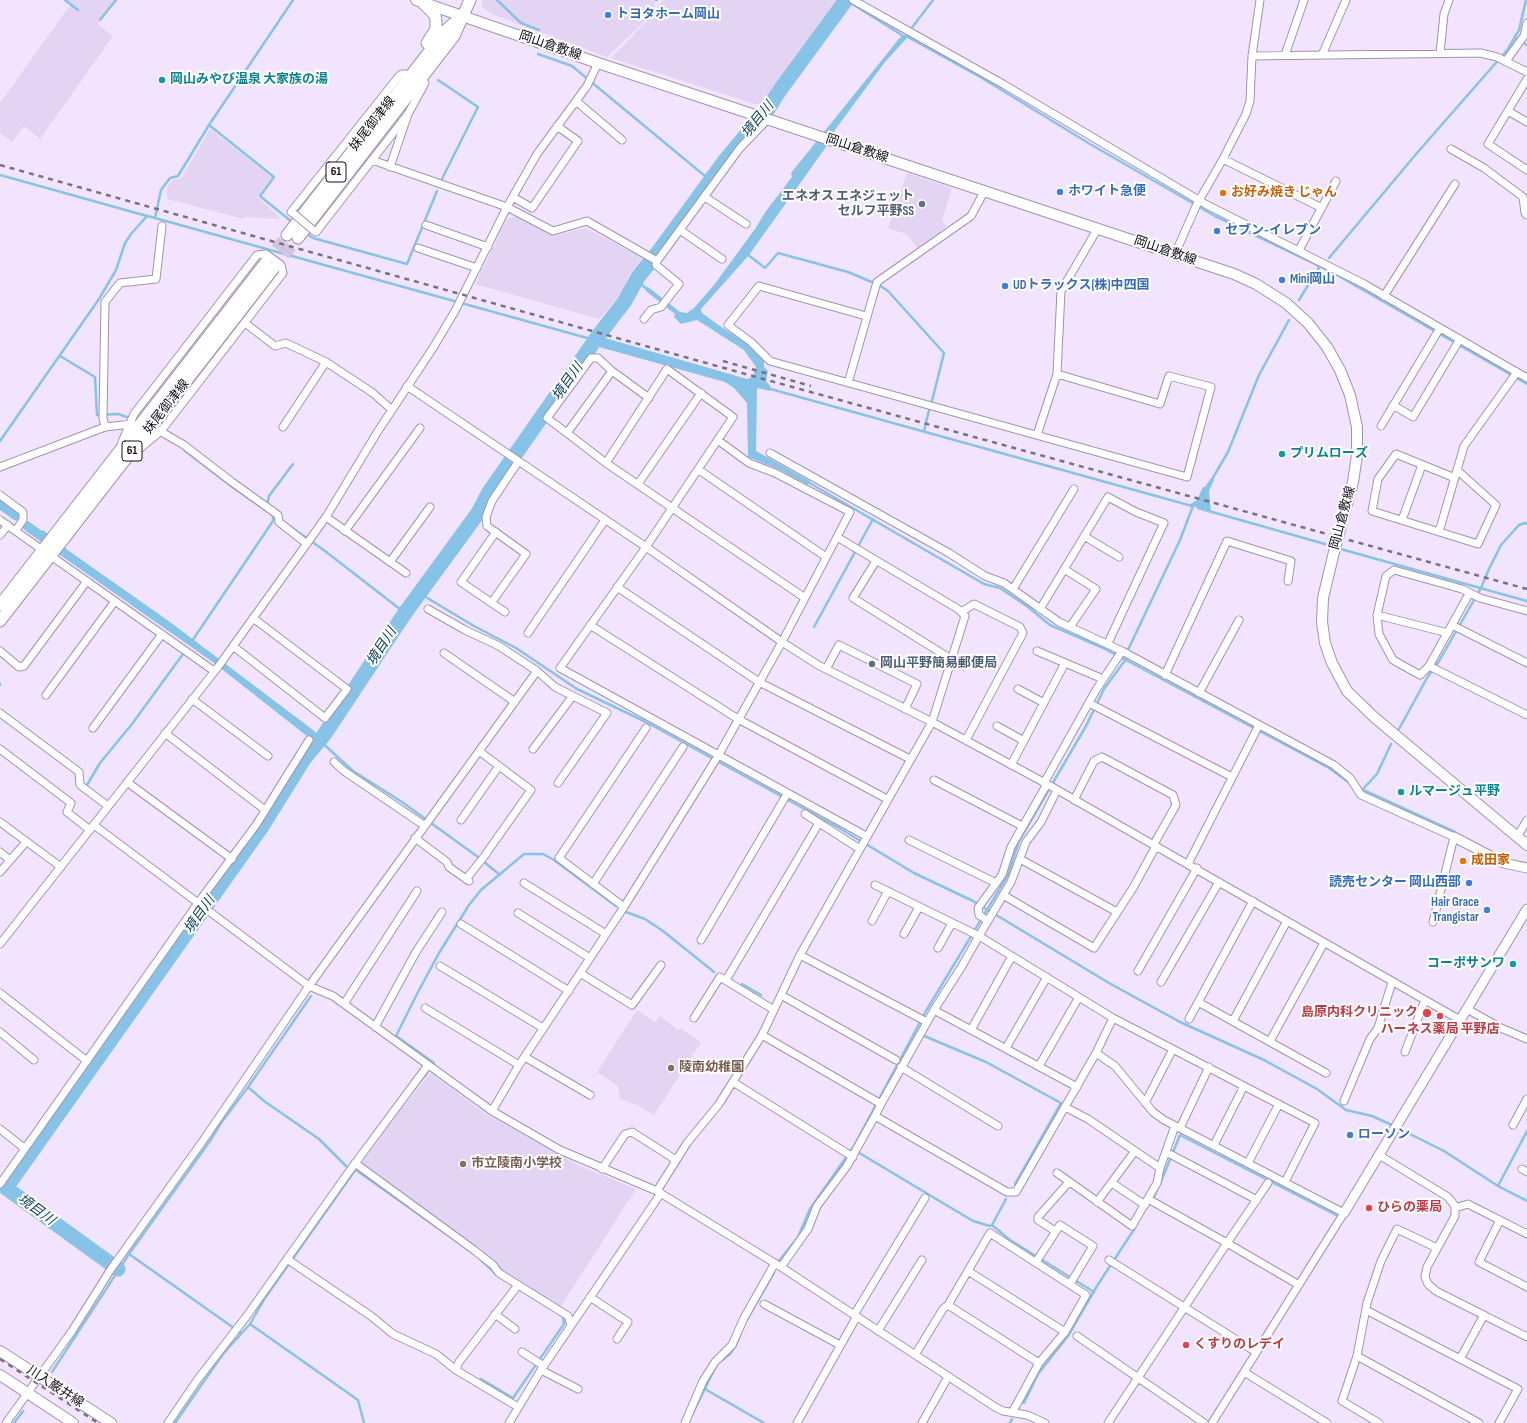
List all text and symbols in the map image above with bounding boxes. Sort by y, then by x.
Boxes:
place label: トヨタホーム岡山 [616,7,720,23]
marker: トヨタホーム岡山 [603,10,613,20]
street label: 岡山倉敷線 [517,28,583,64]
place label: 岡山みやび温泉 大家族の湯 [170,72,328,88]
marker: 岡山みやび温泉 大家族の湯 [157,75,167,85]
street label: 妹尾御津線 [347,94,399,154]
water label: 境目川 [738,98,778,142]
street label: 岡山倉敷線 [824,132,890,166]
road number: 61 [326,162,346,182]
place label: ホワイト急便 [1068,184,1146,200]
place label: お好み焼き じゃん [1231,185,1337,201]
marker: ホワイト急便 [1055,187,1065,197]
marker: お好み焼き じゃん [1218,188,1228,198]
place label: エネオス エネジェット セルフ平野SS [782,189,914,220]
marker: エネオス エネジェット セルフ平野SS [917,199,927,209]
place label: セブン-イレブン [1225,223,1321,239]
marker: セブン-イレブン [1212,226,1222,236]
street label: 岡山倉敷線 [1132,233,1198,269]
place label: Mini岡山 [1290,272,1335,288]
marker: Mini岡山 [1277,275,1287,285]
place label: UDトラックス(株)中四国 [1013,278,1150,294]
marker: UDトラックス(株)中四国 [1000,281,1010,291]
water label: 境目川 [549,360,587,404]
street label: 妹尾御津線 [141,377,193,437]
road number: 61 [122,441,142,461]
place label: プリムローズ [1290,446,1368,462]
marker: プリムローズ [1277,449,1287,459]
street label: 岡山倉敷線 [1327,485,1359,551]
water label: 境目川 [364,625,400,669]
place label: 岡山平野簡易郵便局 [880,656,997,672]
marker: 岡山平野簡易郵便局 [867,659,877,669]
place label: ルマージュ平野 [1409,784,1500,800]
marker: ルマージュ平野 [1396,787,1406,797]
place label: 成田家 [1471,853,1510,869]
marker: 成田家 [1458,856,1468,866]
place label: 読売センター 岡山西部 [1329,875,1461,891]
marker: 読売センター 岡山西部 [1464,878,1474,888]
water label: 境目川 [181,893,219,937]
place label: Hair Grace Trangistar [1431,895,1479,926]
marker: Hair Grace Trangistar [1482,905,1492,915]
place label: コーポサンワ [1427,956,1505,972]
marker: コーポサンワ [1508,959,1518,969]
place label: 島原内科クリニック [1301,1005,1418,1021]
marker: 島原内科クリニック [1421,1007,1433,1019]
marker: ハーネス薬局 平野店 [1435,1011,1445,1021]
place label: ハーネス薬局 平野店 [1380,1022,1500,1038]
place label: 陵南幼稚園 [679,1060,744,1076]
marker: 陵南幼稚園 [666,1063,676,1073]
place label: ローソン [1358,1127,1410,1143]
marker: ローソン [1345,1130,1355,1140]
place label: 市立陵南小学校 [471,1156,562,1172]
marker: 市立陵南小学校 [458,1159,468,1169]
water label: 境目川 [14,1191,58,1229]
place label: ひらの薬局 [1377,1200,1442,1216]
marker: ひらの薬局 [1364,1203,1374,1213]
place label: くすりのレデイ [1194,1337,1285,1353]
marker: くすりのレデイ [1181,1340,1191,1350]
street label: 川入巌井線 [23,1363,87,1411]

